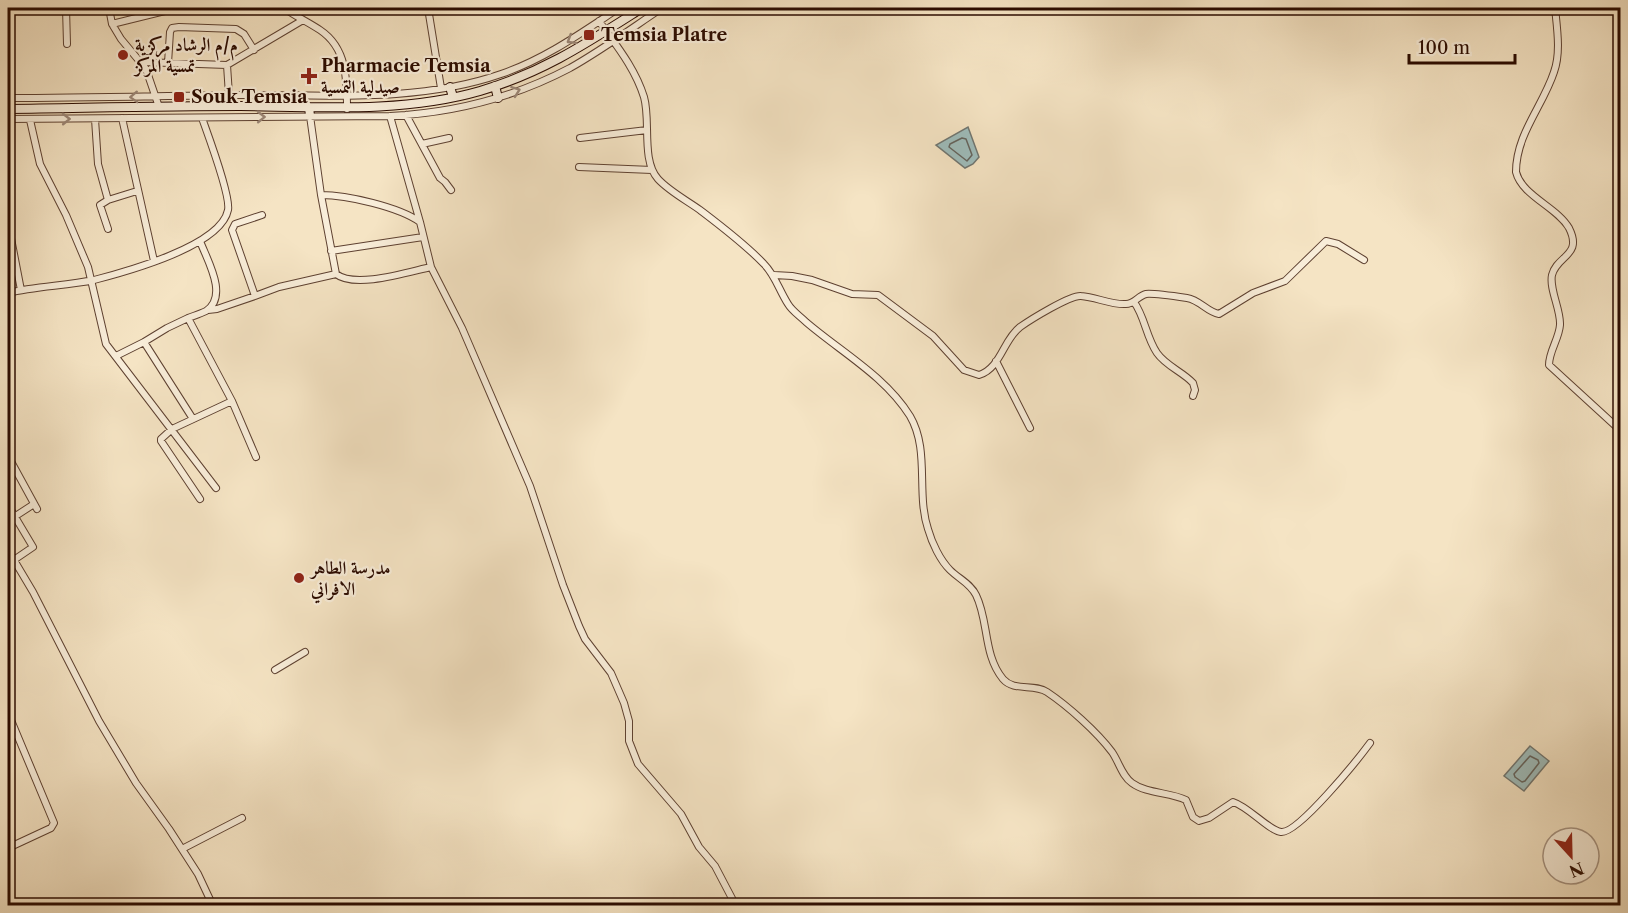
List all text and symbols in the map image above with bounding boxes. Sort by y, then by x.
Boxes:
place label: Temsia Platre [601,24,727,46]
scale bar [1409,27,1516,65]
marker: Temsia Platre [582,28,596,42]
one-way arrow [567,33,577,45]
place label: م/م الرشاد مركزية تمسية المركز [133,34,238,78]
text: 100 m [1418,37,1470,59]
marker: م/م الرشاد مركزية تمسية المركز [116,48,130,62]
place label: Pharmacie Temsia صيدلية التمسية [321,55,491,98]
marker: Pharmacie Temsia صيدلية التمسية [302,69,316,83]
place label: Souk Temsia [191,86,308,108]
one-way arrow [510,86,521,99]
marker: Souk Temsia [172,90,186,104]
one-way arrow [129,91,138,103]
one-way arrow [256,111,265,123]
one-way arrow [61,113,70,125]
place label: مدرسة الطاهر الافراني [309,557,391,604]
marker: مدرسة الطاهر الافراني [292,571,306,585]
north arrow [1541,826,1601,886]
text: N [1566,858,1587,882]

